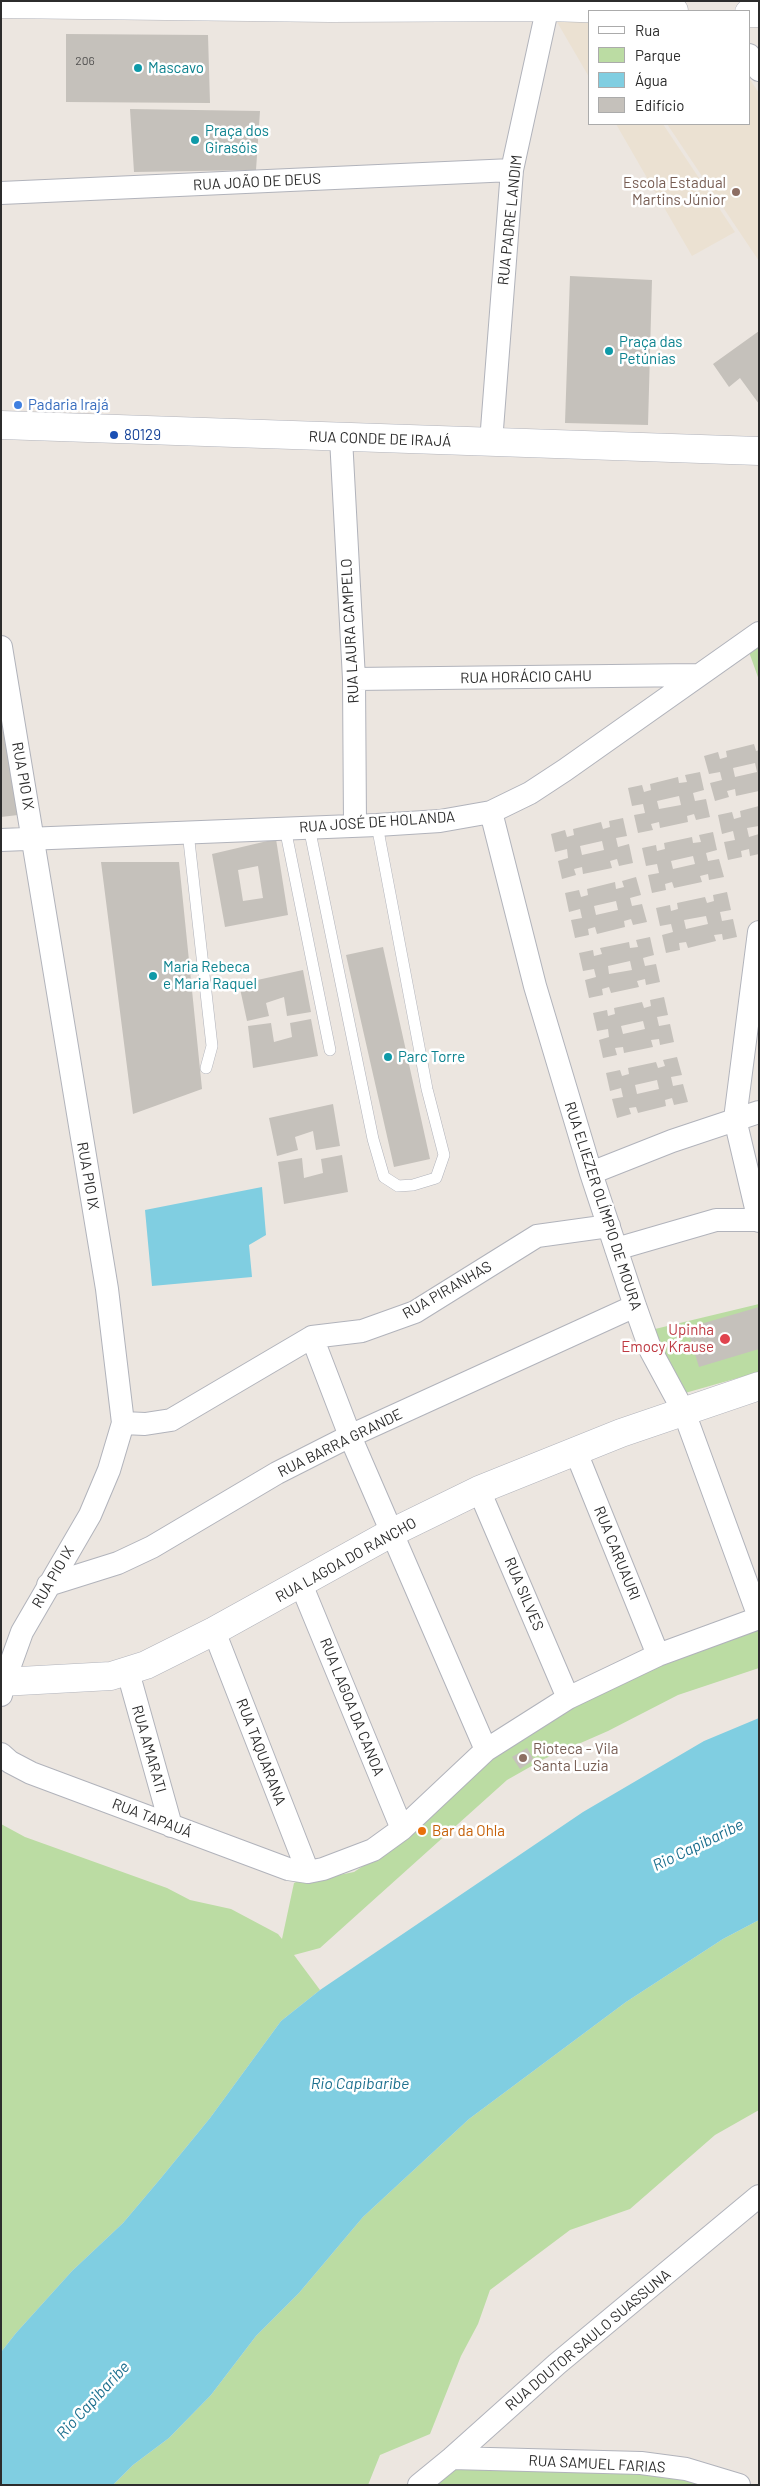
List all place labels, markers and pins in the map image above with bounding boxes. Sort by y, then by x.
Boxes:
place label: Mascavo [148,59,204,77]
marker: Mascavo [132,62,144,74]
place label: Praça dos Girasóis [205,122,269,157]
marker: Praça dos Girasóis [189,134,201,146]
place label: Escola Estadual Martins Júnior [623,174,726,209]
marker: Escola Estadual Martins Júnior [730,186,742,198]
place label: Praça das Petúnias [619,333,683,368]
marker: Praça das Petúnias [603,345,615,357]
place label: Padaria Irajá [28,396,109,414]
marker: Padaria Irajá [12,399,24,411]
place label: 80129 [124,426,161,444]
marker: 80129 [108,429,120,441]
place label: Maria Rebeca e Maria Raquel [163,958,257,993]
marker: Maria Rebeca e Maria Raquel [147,970,159,982]
place label: Parc Torre [398,1048,465,1066]
marker: Parc Torre [382,1051,394,1063]
place label: Upinha Emocy Krause [621,1321,714,1356]
marker: Upinha Emocy Krause [718,1332,732,1346]
place label: Rioteca - Vila Santa Luzia [533,1740,618,1775]
marker: Rioteca - Vila Santa Luzia [517,1752,529,1764]
place label: Bar da Ohla [432,1822,505,1840]
marker: Bar da Ohla [416,1825,428,1837]

